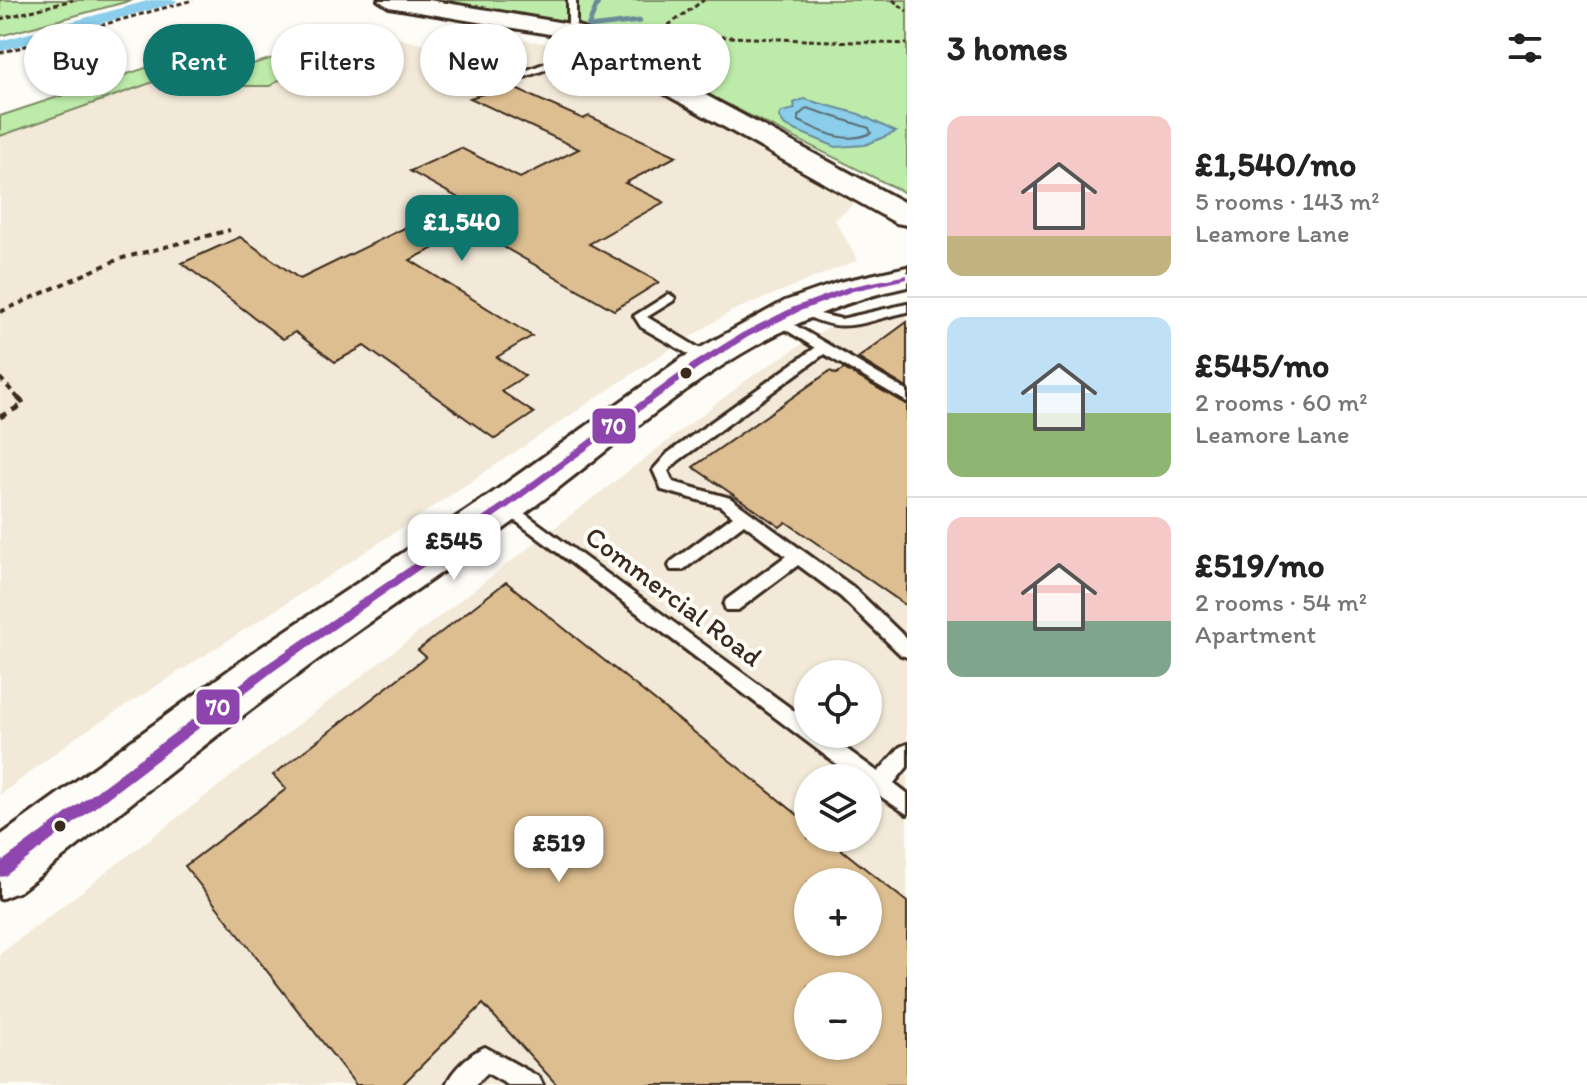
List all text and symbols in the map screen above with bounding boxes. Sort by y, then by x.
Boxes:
chip: Buy [24,24,127,96]
chip: Rent [143,24,255,96]
chip: Filters [271,24,404,96]
chip: New [420,24,527,96]
chip: Apartment [543,24,730,96]
icon: filters [1503,26,1547,70]
text: 3 homes [947,28,1068,69]
text: £1,540/mo [1195,144,1356,185]
icon: home [1011,148,1107,244]
text: 5 rooms · 143 m² [1195,185,1380,217]
pin: £1,540 [397,195,527,263]
text: £1,540 [423,205,501,237]
text: Leamore Lane [1195,217,1350,249]
text: £545/mo [1195,345,1329,386]
icon: home [1011,349,1107,445]
unlabelled marker [678,365,694,381]
text: 2 rooms · 60 m² [1195,386,1368,418]
line badge: 70 [591,407,637,445]
text: 70 [601,413,626,440]
text: Leamore Lane [1195,418,1350,450]
pin: £545 [407,514,501,582]
street label: Commercial Road [579,518,769,674]
text: £545 [426,524,482,556]
text: £519/mo [1195,545,1325,586]
icon: home [1011,549,1107,645]
text: 2 rooms · 54 m² [1195,586,1367,618]
text: Apartment [1195,618,1316,650]
map controls [794,660,882,1060]
button: locate [794,660,882,748]
line badge: 70 [195,688,241,726]
text: 70 [205,694,230,721]
button: layers [794,764,882,852]
pin: £519 [512,816,606,884]
unlabelled marker [52,818,68,834]
text: £519 [532,826,586,858]
button: + [794,868,882,956]
button: − [794,972,882,1060]

